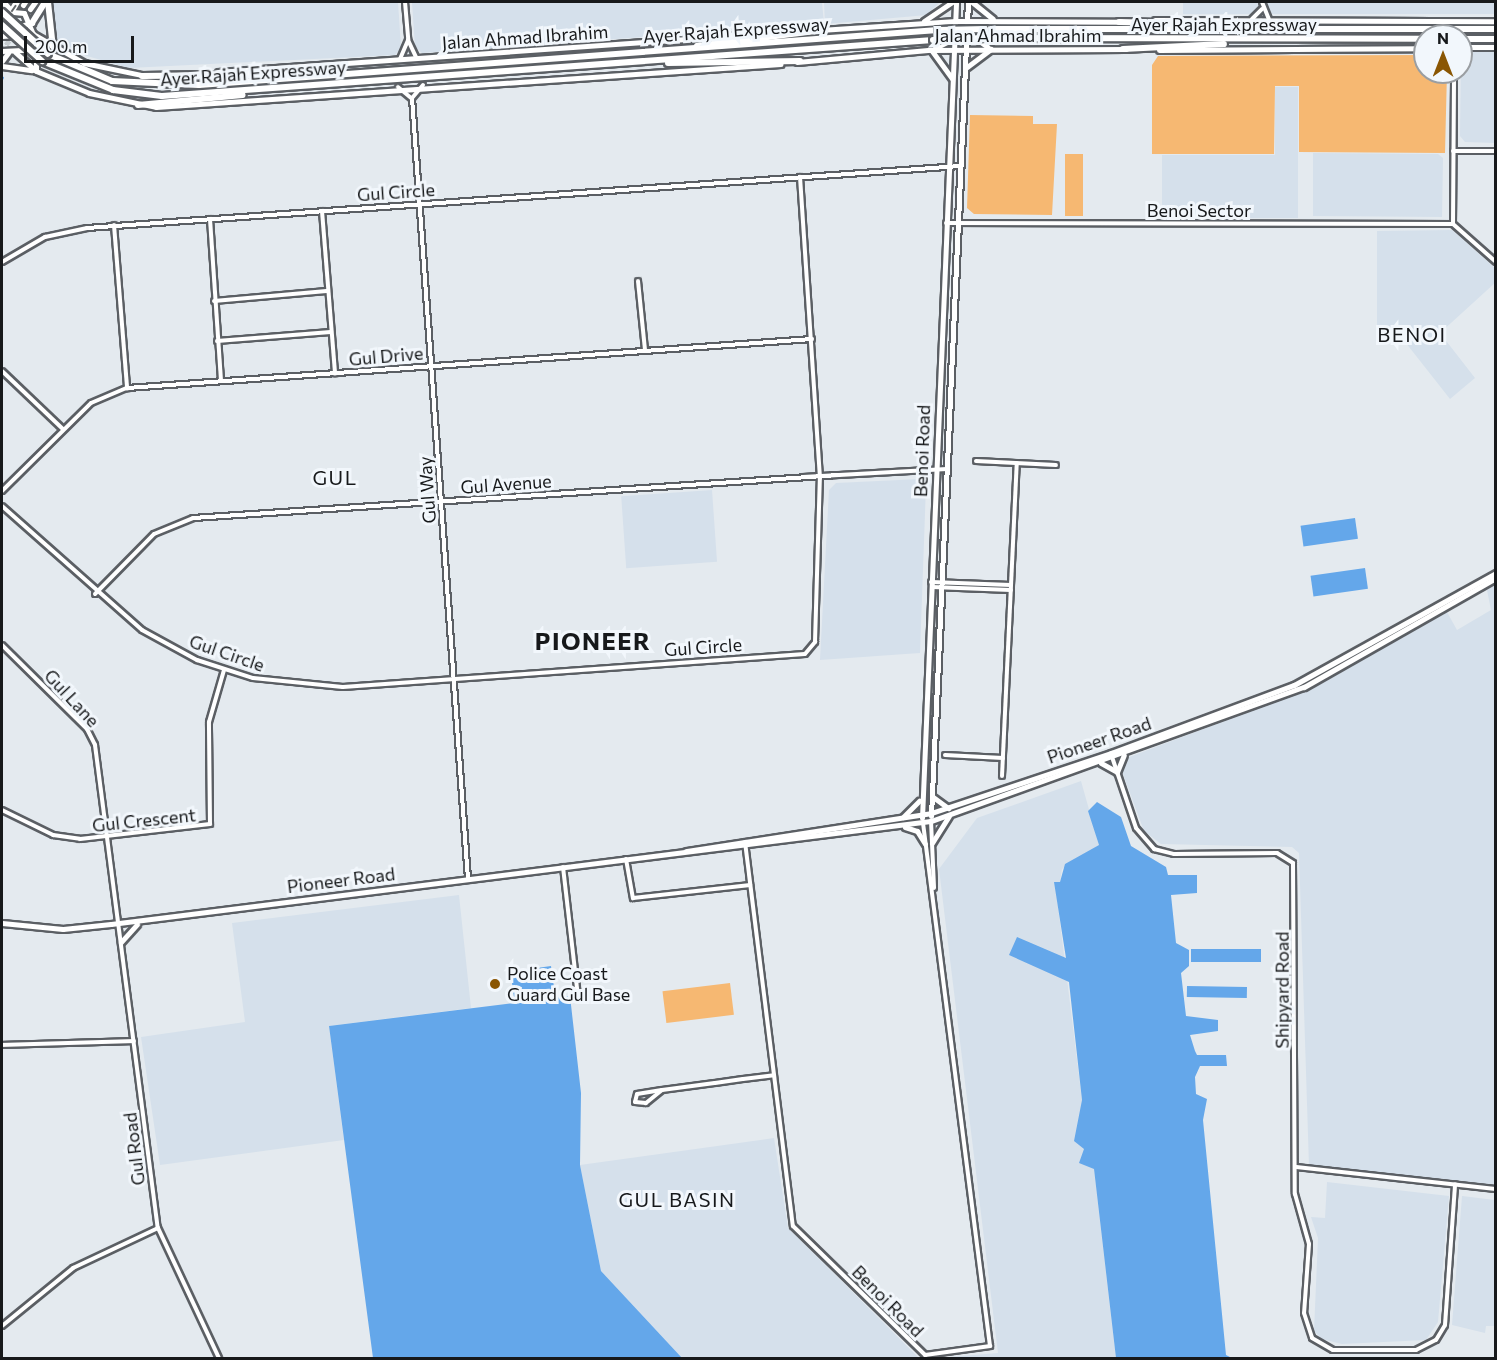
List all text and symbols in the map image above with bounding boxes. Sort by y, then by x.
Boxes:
street label: Ayer Rajah Expressway [642,13,830,47]
street label: Ayer Rajah Expressway [1131,13,1317,35]
street label: Jalan Ahmad Ibrahim [441,20,609,54]
scale bar [27,24,136,62]
street label: Jalan Ahmad Ibrahim [935,24,1101,46]
north arrow [1413,24,1473,84]
text: N [1437,28,1449,47]
text: 200 m [35,35,88,57]
street label: Ayer Rajah Expressway [159,56,347,90]
street label: Gul Circle [356,179,436,205]
street label: Benoi Sector [1147,199,1251,221]
district label: BENOI [1377,322,1447,346]
street label: Gul Drive [348,342,424,370]
street label: Benoi Road [910,405,934,497]
street label: Gul Way [414,456,440,524]
district label: GUL [312,465,358,489]
street label: Gul Avenue [460,470,552,498]
district label: PIONEER [535,627,651,655]
street label: Gul Circle [187,630,267,676]
street label: Gul Circle [663,634,743,660]
street label: Gul Lane [40,665,104,731]
street label: Pioneer Road [1044,712,1154,768]
street label: Gul Crescent [91,804,197,836]
street label: Pioneer Road [286,863,396,897]
street label: Shipyard Road [1271,931,1293,1049]
place label: Police Coast Guard Gul Base [507,963,630,1006]
marker: Police Coast Guard Gul Base [488,977,502,991]
street label: Gul Road [119,1111,149,1187]
district label: GUL BASIN [618,1187,736,1211]
street label: Benoi Road [848,1261,928,1341]

